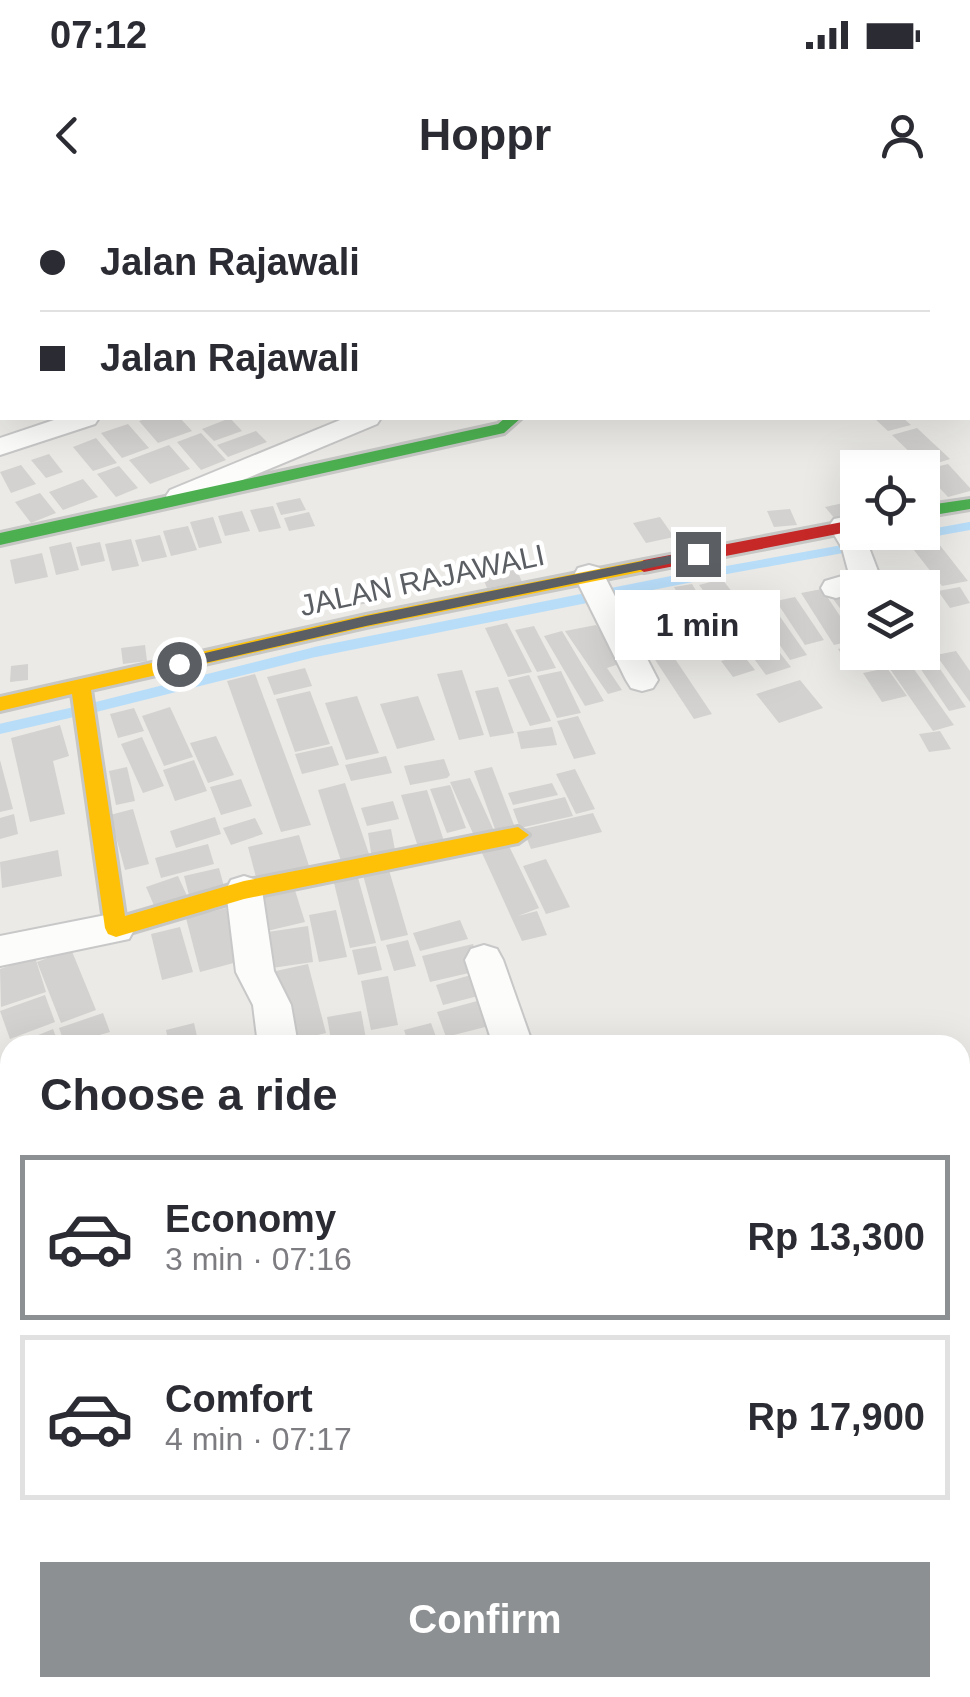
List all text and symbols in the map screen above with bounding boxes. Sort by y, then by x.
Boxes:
text: 07:12 [50,14,147,56]
icon: back [40,108,95,163]
icon: person [875,108,930,163]
text: Hoppr [419,109,551,160]
text: Jalan Rajawali [100,241,360,283]
text: Jalan Rajawali [100,337,360,379]
map controls [840,450,940,670]
button: locate [840,450,940,550]
route end [676,532,721,577]
street label: JALAN RAJAWALI [297,538,547,622]
button: layers [840,570,940,670]
callout: 1 min [616,589,780,659]
text: 1 min [656,607,739,643]
route start [157,642,202,687]
text: Choose a ride [40,1069,338,1120]
icon: car [45,1193,135,1283]
text: Economy [165,1198,336,1240]
text: Rp 13,300 [748,1216,925,1258]
text: 3 min · 07:16 [165,1241,352,1277]
icon: car [45,1373,135,1463]
text: Comfort [165,1378,313,1420]
text: Rp 17,900 [748,1396,925,1438]
text: 4 min · 07:17 [165,1421,352,1457]
button: Confirm [40,1562,930,1677]

